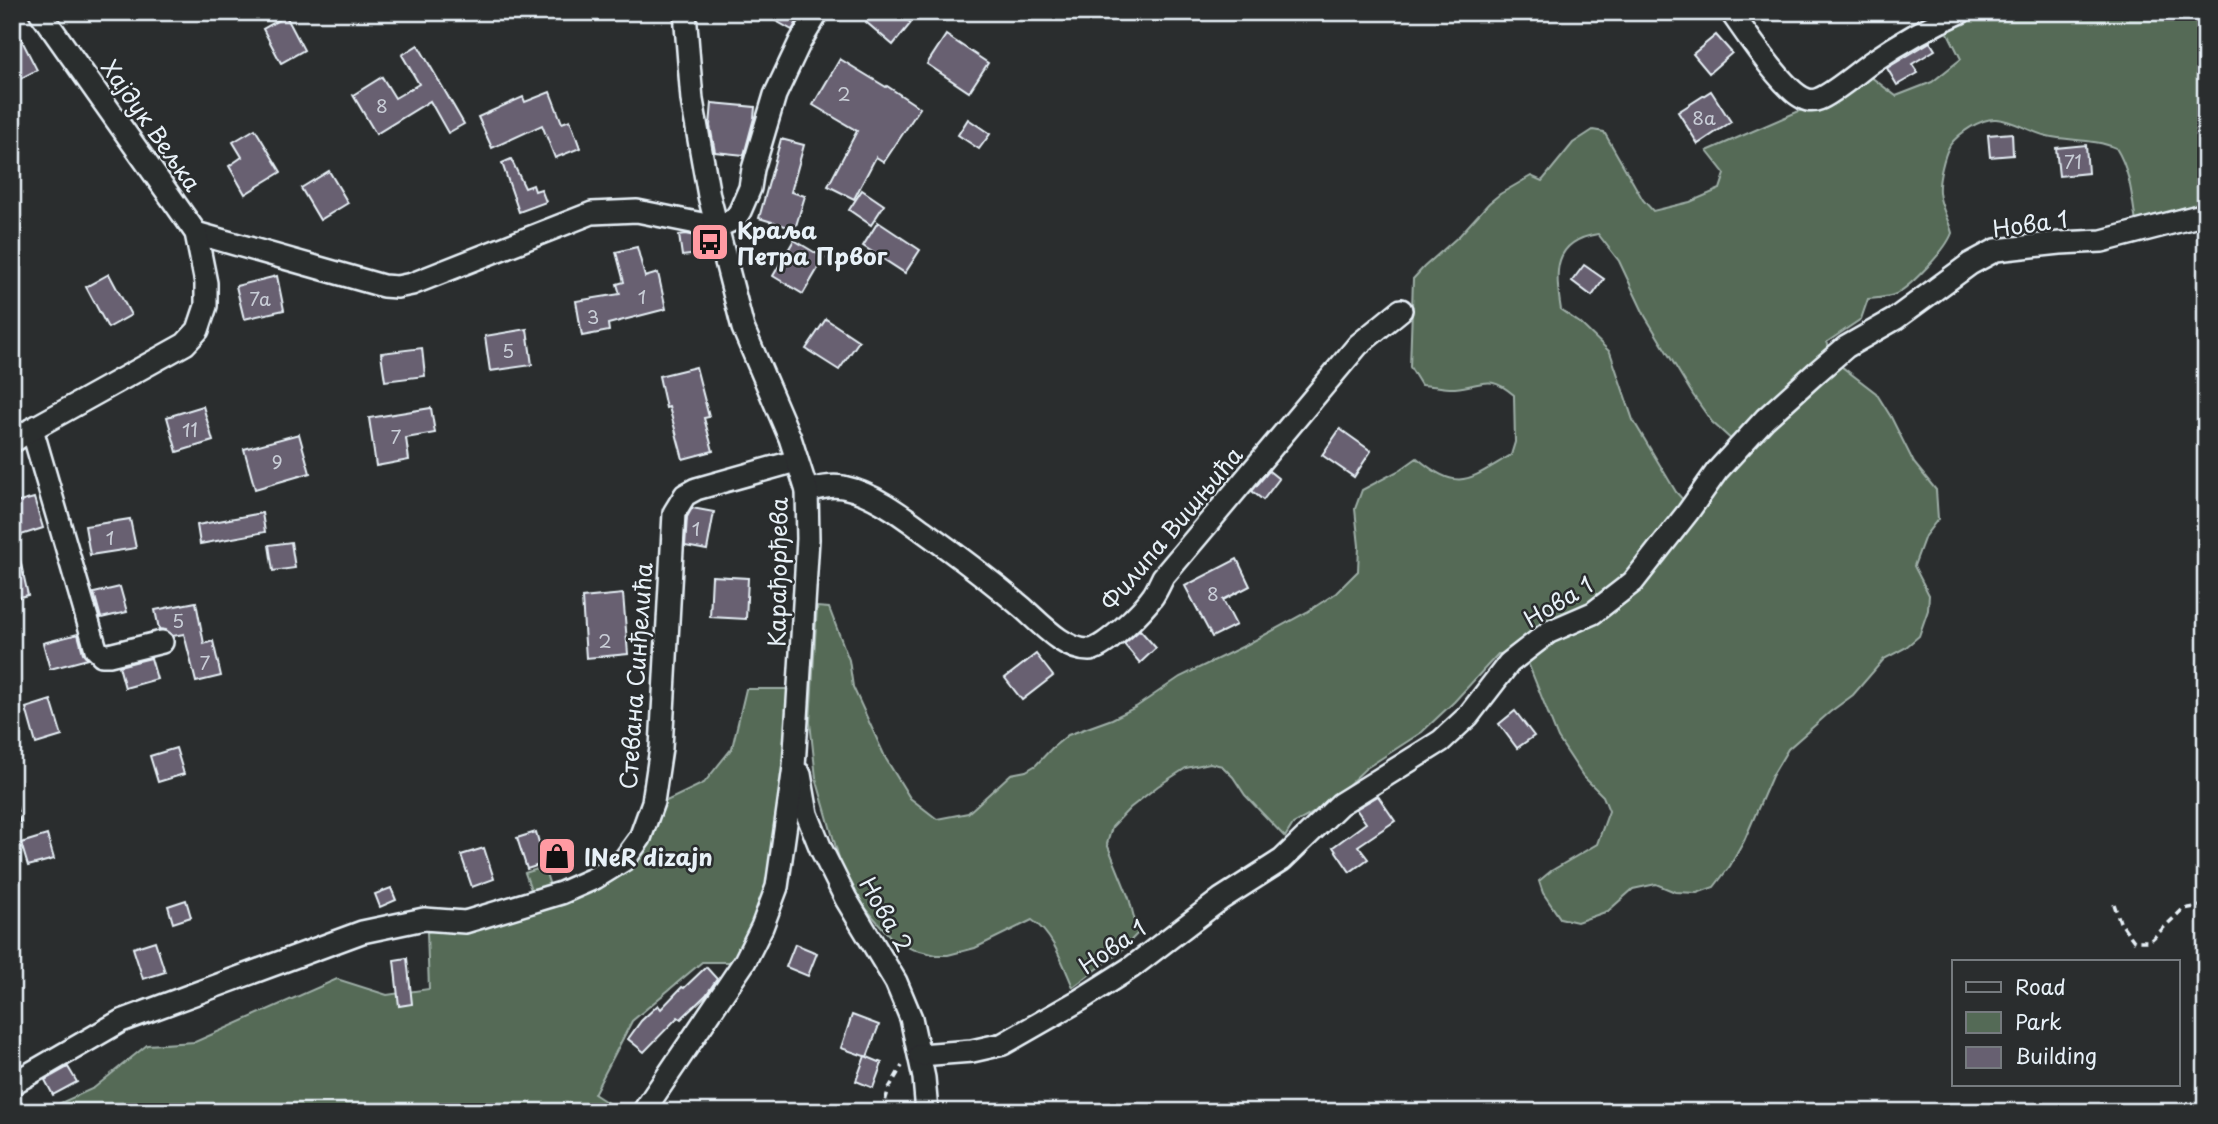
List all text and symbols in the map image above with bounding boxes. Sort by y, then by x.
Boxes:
street label: Хајдук Вељка [93,52,211,199]
house number: 2 [837,79,851,107]
house number: 8 [376,91,388,119]
house number: 8a [1692,103,1716,131]
house number: 71 [2064,147,2082,175]
street label: Нова 1 [1990,200,2070,246]
place label: Краља Петра Првог [737,212,888,273]
bus stop icon: Краља Петра Првог [689,221,731,263]
house number: 1 [638,282,646,310]
house number: 7a [249,284,271,312]
house number: 3 [587,302,599,330]
house number: 5 [502,336,514,364]
house number: 11 [182,415,198,443]
house number: 7 [391,422,402,450]
street label: Филипа Вишњића [1092,438,1251,618]
house number: 9 [271,447,283,475]
street label: Карађорђева [758,496,796,647]
house number: 1 [692,514,700,542]
house number: 1 [106,523,114,551]
street label: Стевана Синђелића [610,561,660,790]
street label: Нова 1 [1516,566,1600,636]
house number: 8 [1207,579,1219,607]
house number: 5 [172,606,184,634]
house number: 2 [598,626,612,654]
house number: 7 [200,648,211,676]
shop icon: INeR dizajn [536,835,578,877]
place label: INeR dizajn [584,839,713,874]
street label: Нова 2 [851,870,923,958]
street label: Нова 1 [1071,910,1153,982]
legend [1952,960,2180,1086]
text: Road [2015,970,2066,1002]
text: Park [2015,1005,2062,1037]
text: Building [2015,1039,2097,1071]

